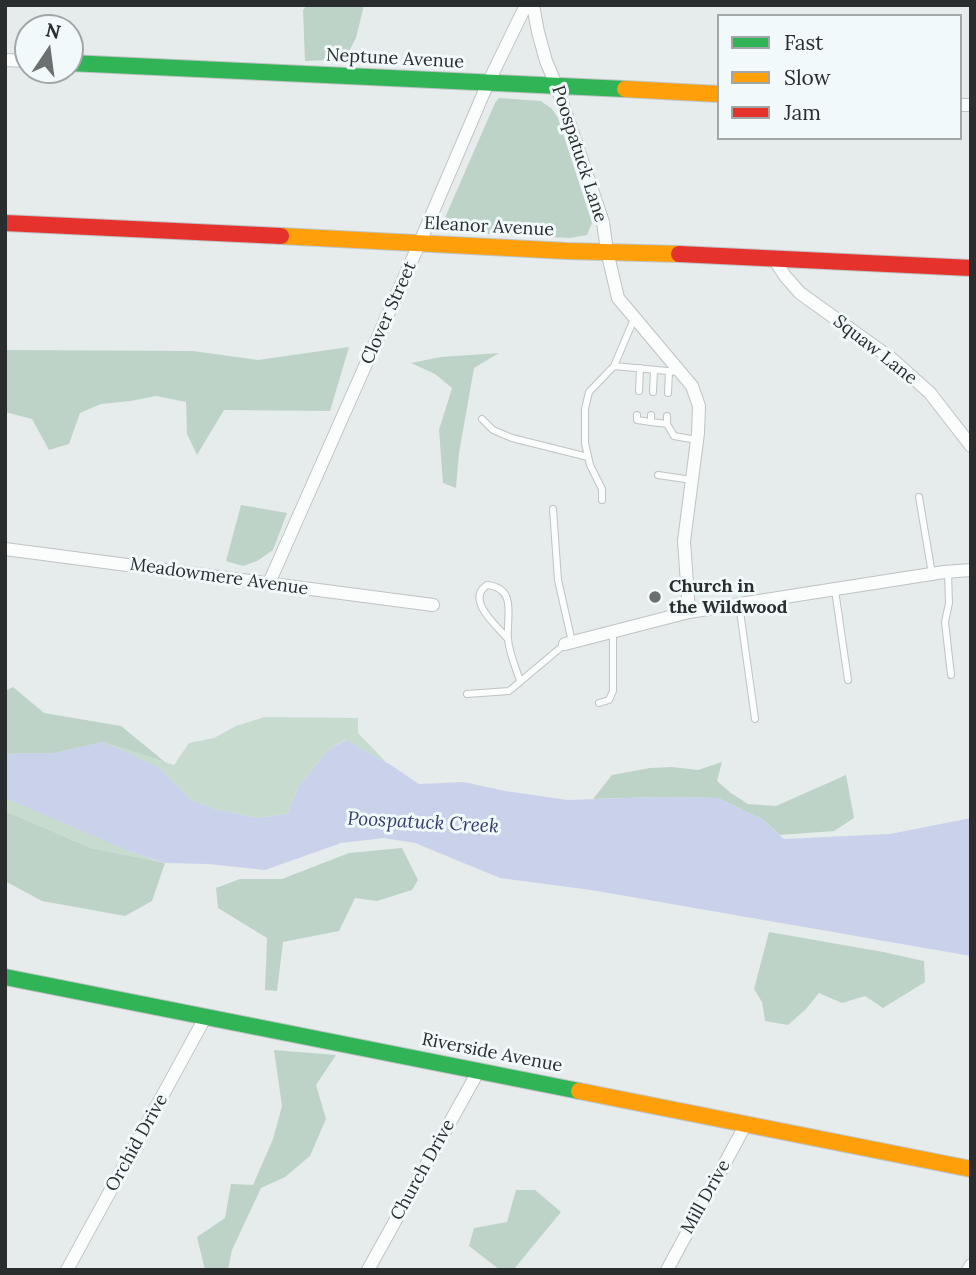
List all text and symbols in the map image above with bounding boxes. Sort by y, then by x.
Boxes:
north arrow [14,14,84,84]
legend [717,14,962,140]
text: N [43,17,63,44]
text: Fast [784,29,823,56]
street label: Neptune Avenue [325,45,465,73]
text: Slow [784,64,831,91]
street label: Poospatuck Lane [547,83,611,225]
text: Jam [784,99,821,126]
street label: Eleanor Avenue [423,213,555,241]
street label: Clover Street [357,258,421,368]
street label: Squaw Lane [829,311,921,389]
street label: Meadowmere Avenue [128,554,310,600]
place label: Church in the Wildwood [669,576,787,618]
marker: Church in the Wildwood [647,589,663,605]
water label: Poospatuck Creek [347,808,499,838]
street label: Riverside Avenue [420,1029,564,1077]
street label: Orchid Drive [101,1091,173,1195]
street label: Church Drive [386,1116,460,1224]
street label: Mill Drive [677,1156,735,1238]

